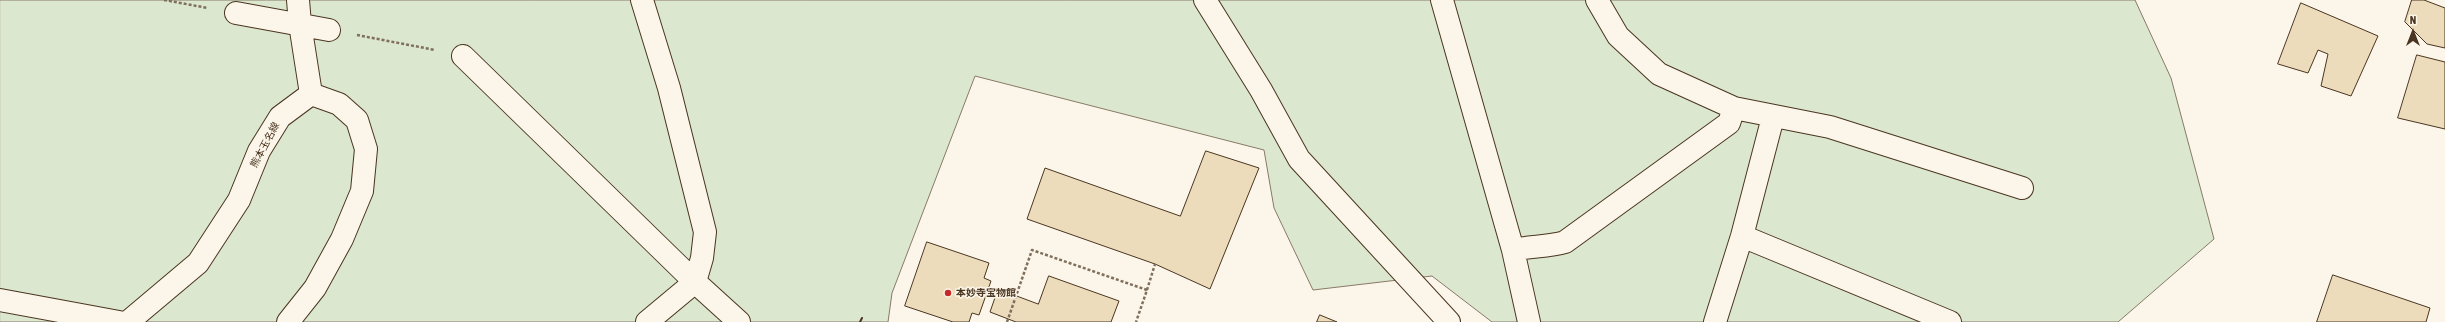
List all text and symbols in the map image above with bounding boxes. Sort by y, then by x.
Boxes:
north arrow [2393,12,2433,52]
text: N [2410,14,2416,26]
street label: 熊本玉名線 [248,120,282,170]
place label: 本妙寺宝物館 [956,287,1016,299]
marker: 本妙寺宝物館 [943,288,953,298]

